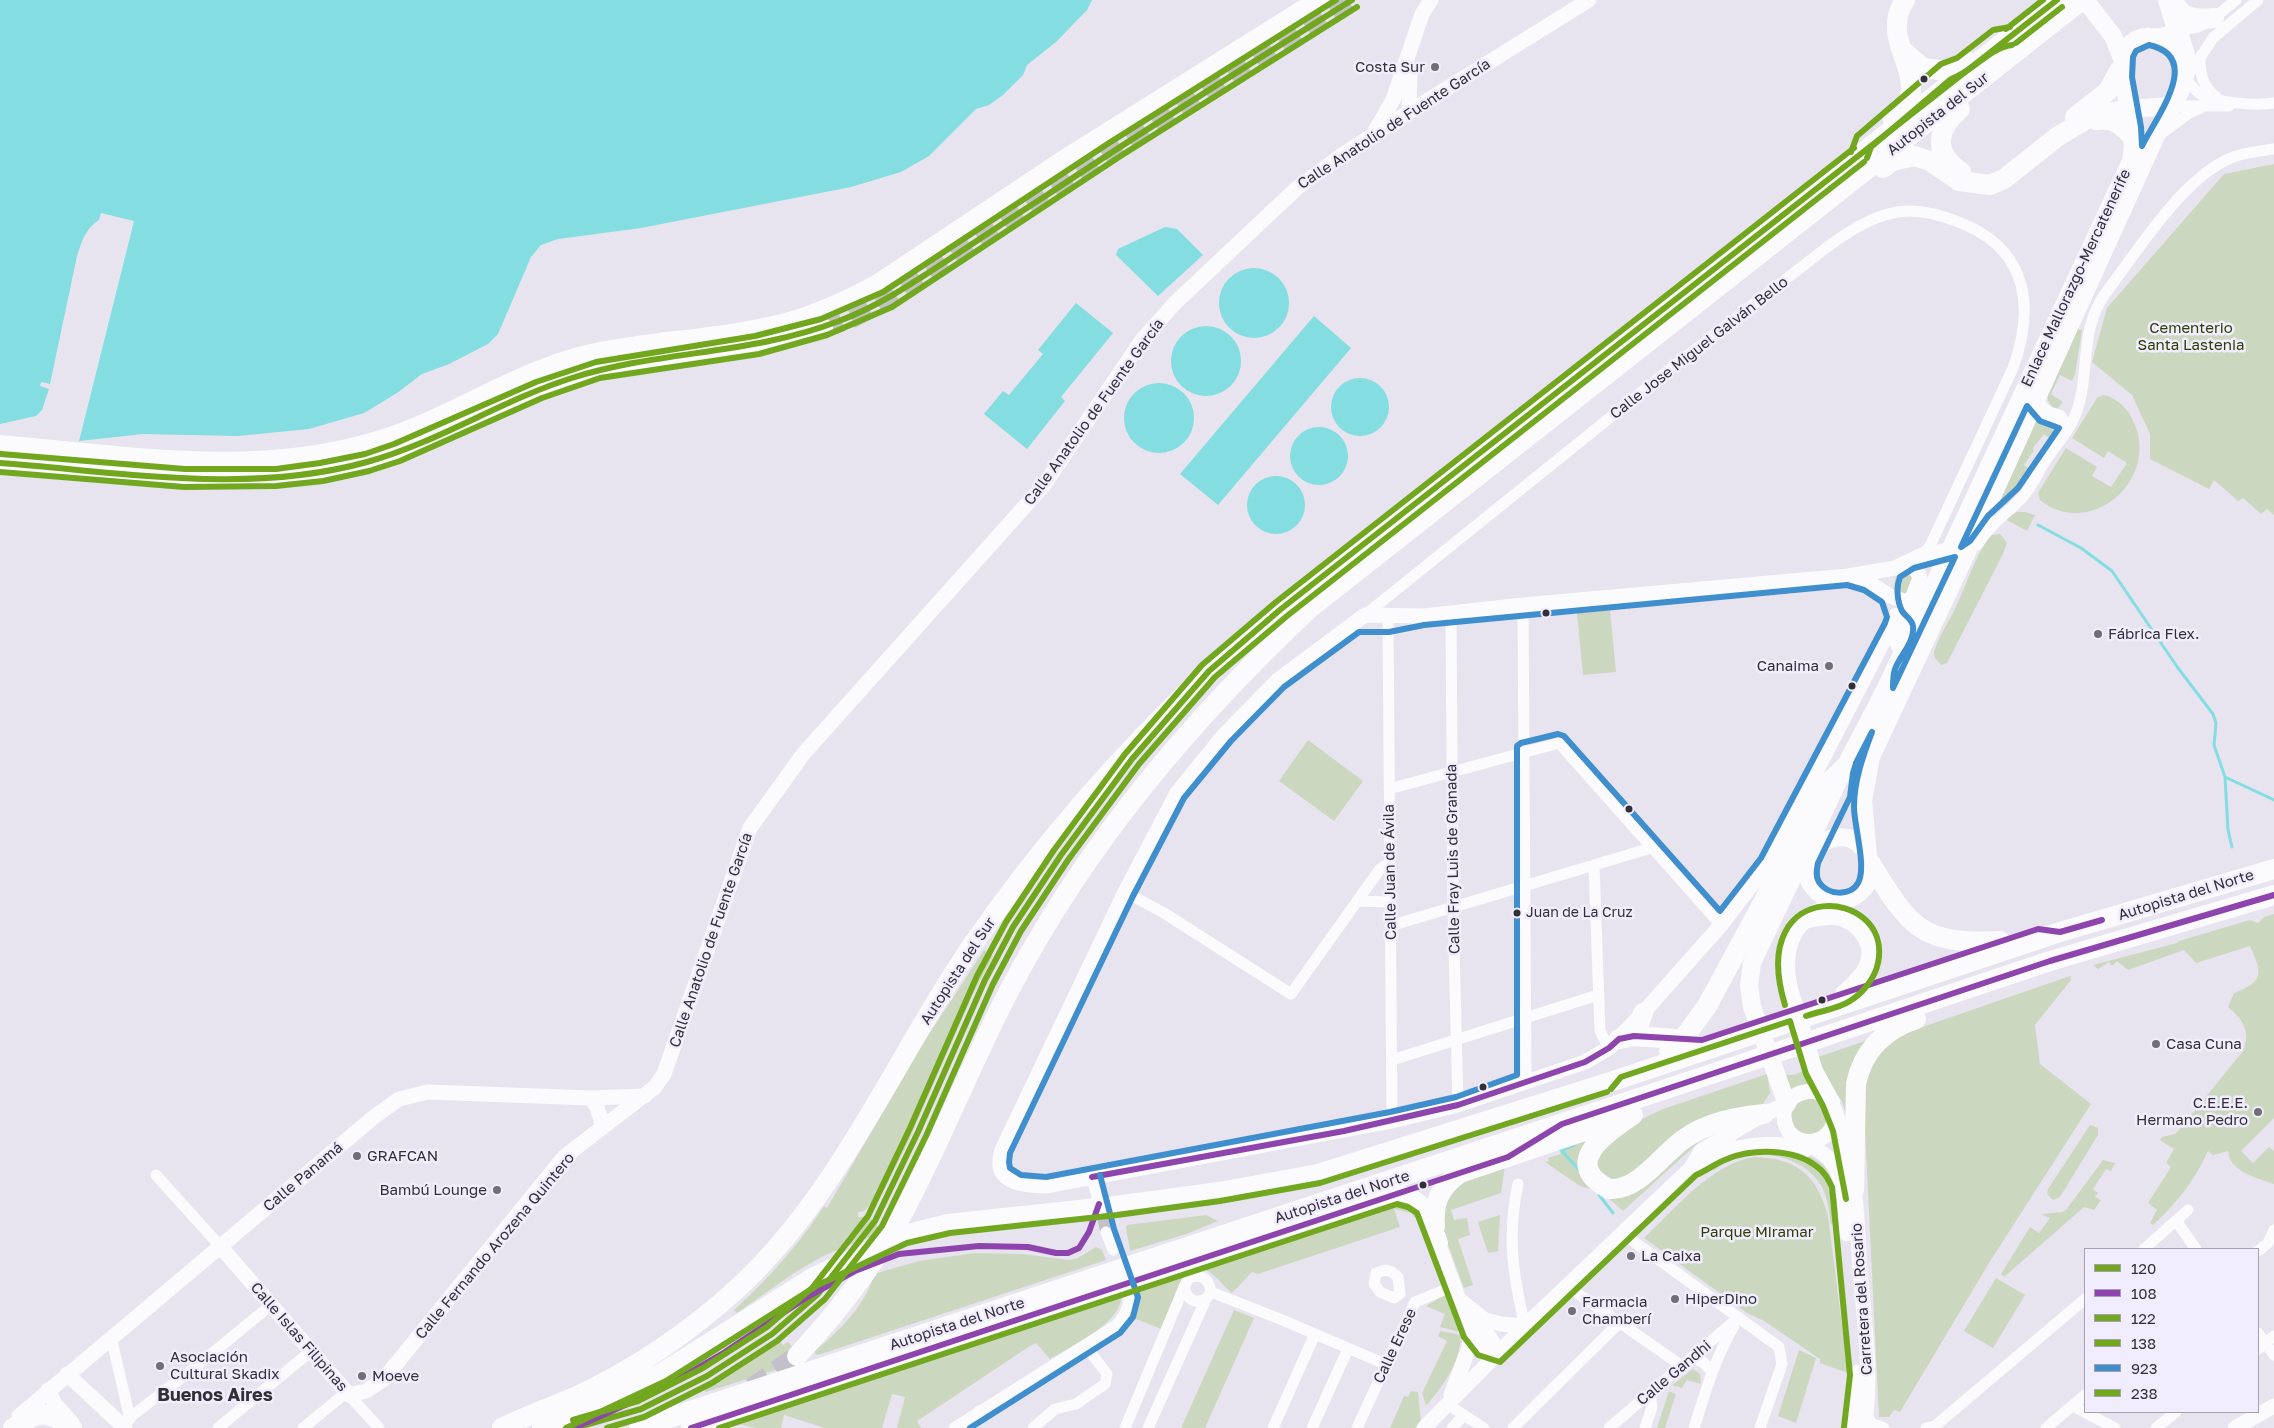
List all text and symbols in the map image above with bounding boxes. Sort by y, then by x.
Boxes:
street label: Calle Anatolio de Fuente García [1294,55,1494,193]
place label: Costa Sur [1355,58,1425,76]
marker: Costa Sur [1429,61,1441,73]
street label: Autopista del Sur [1884,69,1992,159]
unlabelled marker [1919,74,1929,84]
street label: Enlace Mallorazgo-Mercatenerife [2018,166,2134,390]
street label: Calle Jose Miguel Galván Bello [1606,273,1792,423]
street label: Calle Anatolio de Fuente García [1020,315,1168,509]
park label: Cementerio Santa Lastenia [2138,319,2244,354]
unlabelled marker [1541,608,1551,618]
place label: Fábrica Flex. [2108,625,2199,643]
marker: Fábrica Flex. [2092,628,2104,640]
place label: Canaima [1757,657,1819,675]
marker: Canaima [1823,660,1835,672]
unlabelled marker [1847,681,1857,691]
street label: Calle Fray Luis de Granada [1442,764,1464,954]
street label: Calle Juan de Ávila [1380,804,1400,940]
unlabelled marker [1624,804,1634,814]
street label: Calle Anatolio de Fuente García [666,830,756,1050]
street label: Autopista del Norte [2116,866,2256,924]
place label: Juan de La Cruz [1526,905,1633,921]
marker: Juan de La Cruz [1512,908,1522,918]
street label: Autopista del Sur [917,914,999,1028]
unlabelled marker [1817,995,1827,1005]
place label: Casa Cuna [2166,1035,2242,1053]
marker: Casa Cuna [2150,1038,2162,1050]
unlabelled marker [1478,1082,1488,1092]
place label: C.E.E.E. Hermano Pedro [2136,1094,2248,1129]
marker: C.E.E.E. Hermano Pedro [2252,1106,2264,1118]
street label: Calle Panamá [260,1139,346,1215]
place label: GRAFCAN [367,1147,438,1165]
street label: Calle Fernando Arozena Quintero [412,1149,578,1343]
marker: GRAFCAN [351,1150,363,1162]
street label: Autopista del Norte [1272,1167,1412,1227]
unlabelled marker [1418,1180,1428,1190]
place label: Bambú Lounge [380,1181,487,1199]
marker: Bambú Lounge [491,1184,503,1196]
street label: Carretera del Rosario [1848,1222,1876,1376]
park label: Parque Miramar [1700,1223,1814,1241]
place label: La Caixa [1641,1247,1701,1265]
legend [2084,1248,2259,1413]
marker: La Caixa [1625,1250,1637,1262]
text: 120 [2131,1259,2156,1277]
street label: Calle Islas Filipinas [247,1279,351,1395]
text: 108 [2131,1284,2157,1302]
place label: HiperDino [1685,1290,1757,1308]
place label: Farmacia Chamberí [1582,1293,1651,1328]
marker: HiperDino [1669,1293,1681,1305]
street label: Autopista del Norte [887,1294,1027,1354]
marker: Farmacia Chamberí [1566,1305,1578,1317]
street label: Calle Erese [1370,1306,1420,1386]
text: 122 [2131,1309,2156,1327]
text: 138 [2131,1334,2156,1352]
street label: Calle Gandhi [1633,1337,1715,1409]
place label: Asociación Cultural Skadix [170,1348,279,1383]
text: 923 [2131,1359,2158,1377]
marker: Asociación Cultural Skadix [154,1360,166,1372]
place label: Moeve [372,1367,419,1385]
marker: Moeve [356,1370,368,1382]
district label: Buenos Aires [157,1384,273,1406]
text: 238 [2131,1384,2158,1402]

